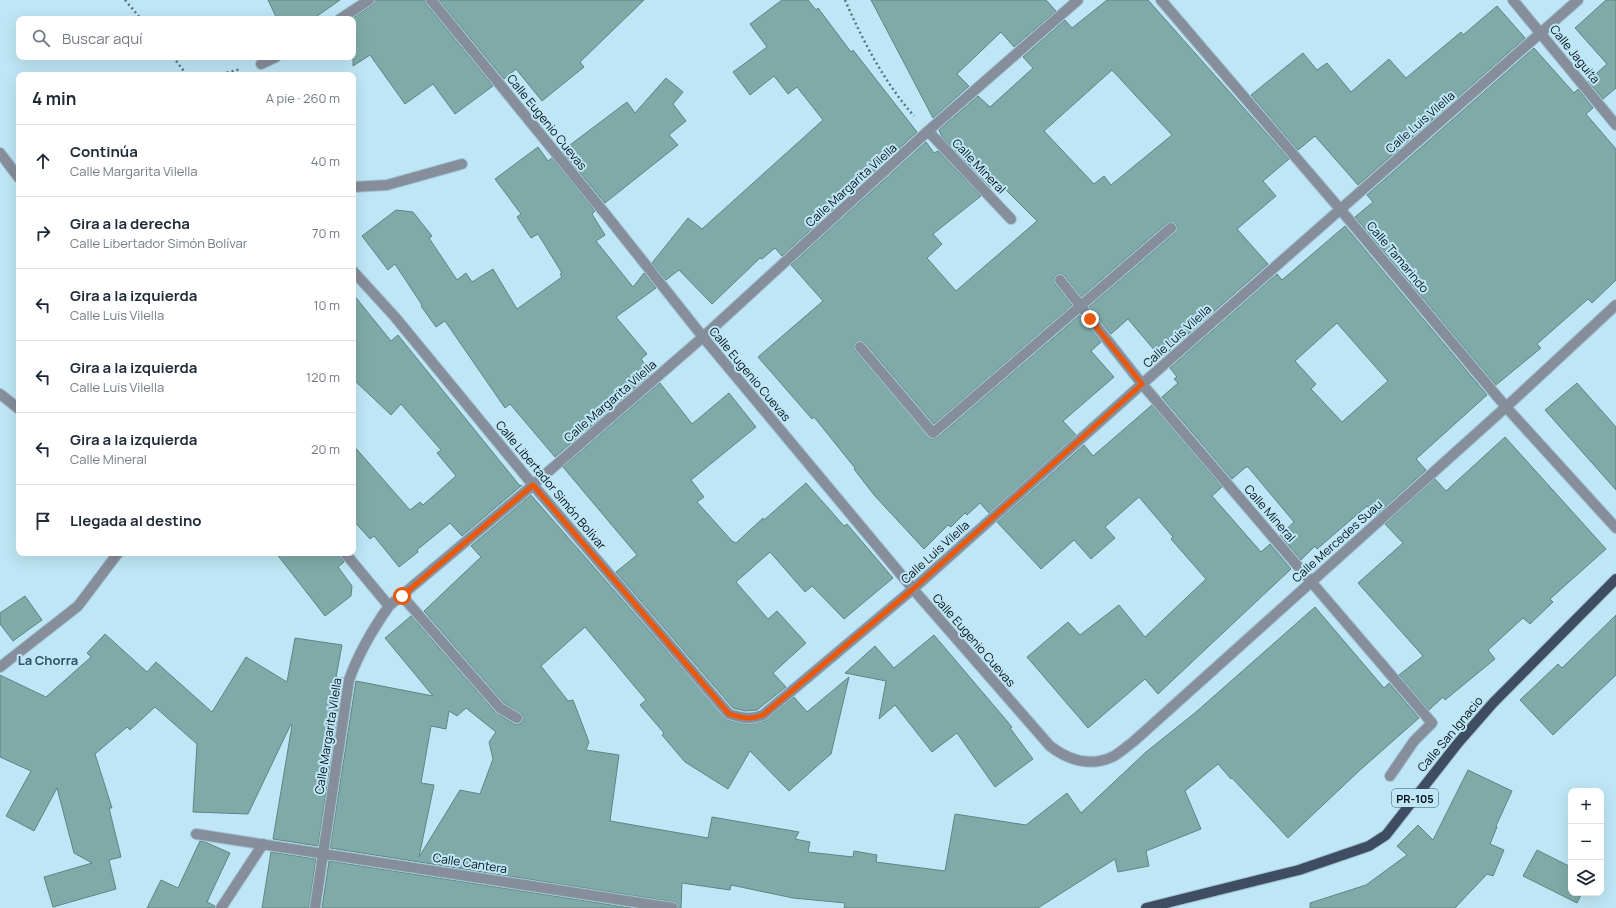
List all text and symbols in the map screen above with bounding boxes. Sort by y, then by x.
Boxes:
search box [16,16,356,60]
street label: Calle Jaguita [1546,21,1604,87]
icon: search [30,27,52,49]
text: Buscar aquí [62,28,143,49]
street label: Calle Eugenio Cuevas [503,70,591,174]
text: 4 min [32,87,76,110]
street label: Calle Luis Vilella [1382,87,1458,157]
text: A pie · 260 m [266,89,340,107]
street label: Calle Mineral [948,135,1010,197]
street label: Calle Margarita Vilella [802,139,900,231]
text: Continúa [70,141,138,162]
icon: ahead [32,150,54,172]
text: 40 m [311,152,340,170]
text: Calle Margarita Vilella [70,162,198,180]
text: Gira a la derecha [70,213,190,234]
street label: Calle Tamarindo [1363,218,1433,296]
icon: right [32,222,54,244]
text: 70 m [312,224,340,242]
text: Calle Libertador Simón Bolívar [70,234,247,252]
text: Gira a la izquierda [70,285,197,306]
icon: left [32,294,54,316]
text: 10 m [313,296,340,314]
street label: Calle Luis Vilella [1139,301,1215,371]
text: Calle Luis Vilella [70,306,164,324]
route end [1081,310,1099,328]
street label: Calle Eugenio Cuevas [705,323,795,425]
street label: Calle Margarita Vilella [560,356,660,446]
text: Gira a la izquierda [70,357,197,378]
icon: left [32,366,54,388]
text: 120 m [306,368,340,386]
text: Calle Luis Vilella [70,378,164,396]
street label: Calle Libertador Simón Bolívar [492,417,611,554]
text: Gira a la izquierda [70,429,197,450]
icon: left [32,438,54,460]
text: 20 m [311,440,340,458]
text: Calle Mineral [70,450,147,468]
street label: Calle Mineral [1240,481,1300,545]
street label: Calle Mercedes Suau [1288,496,1386,586]
icon: arrive [32,510,54,532]
text: Llegada al destino [70,510,202,531]
street label: Calle Luis Vilella [897,517,973,587]
route start [393,587,411,605]
street label: Calle Eugenio Cuevas [929,590,1019,690]
district label: La Chorra [18,651,78,669]
street label: Calle Margarita Vilella [310,677,346,795]
street label: Calle San Ignacio [1413,693,1487,775]
map controls [1568,788,1604,896]
button: + [1568,788,1604,824]
road number: PR-105 [1392,789,1438,807]
button: − [1568,824,1604,860]
street label: Calle Cantera [432,849,508,877]
button: layers [1568,860,1604,896]

